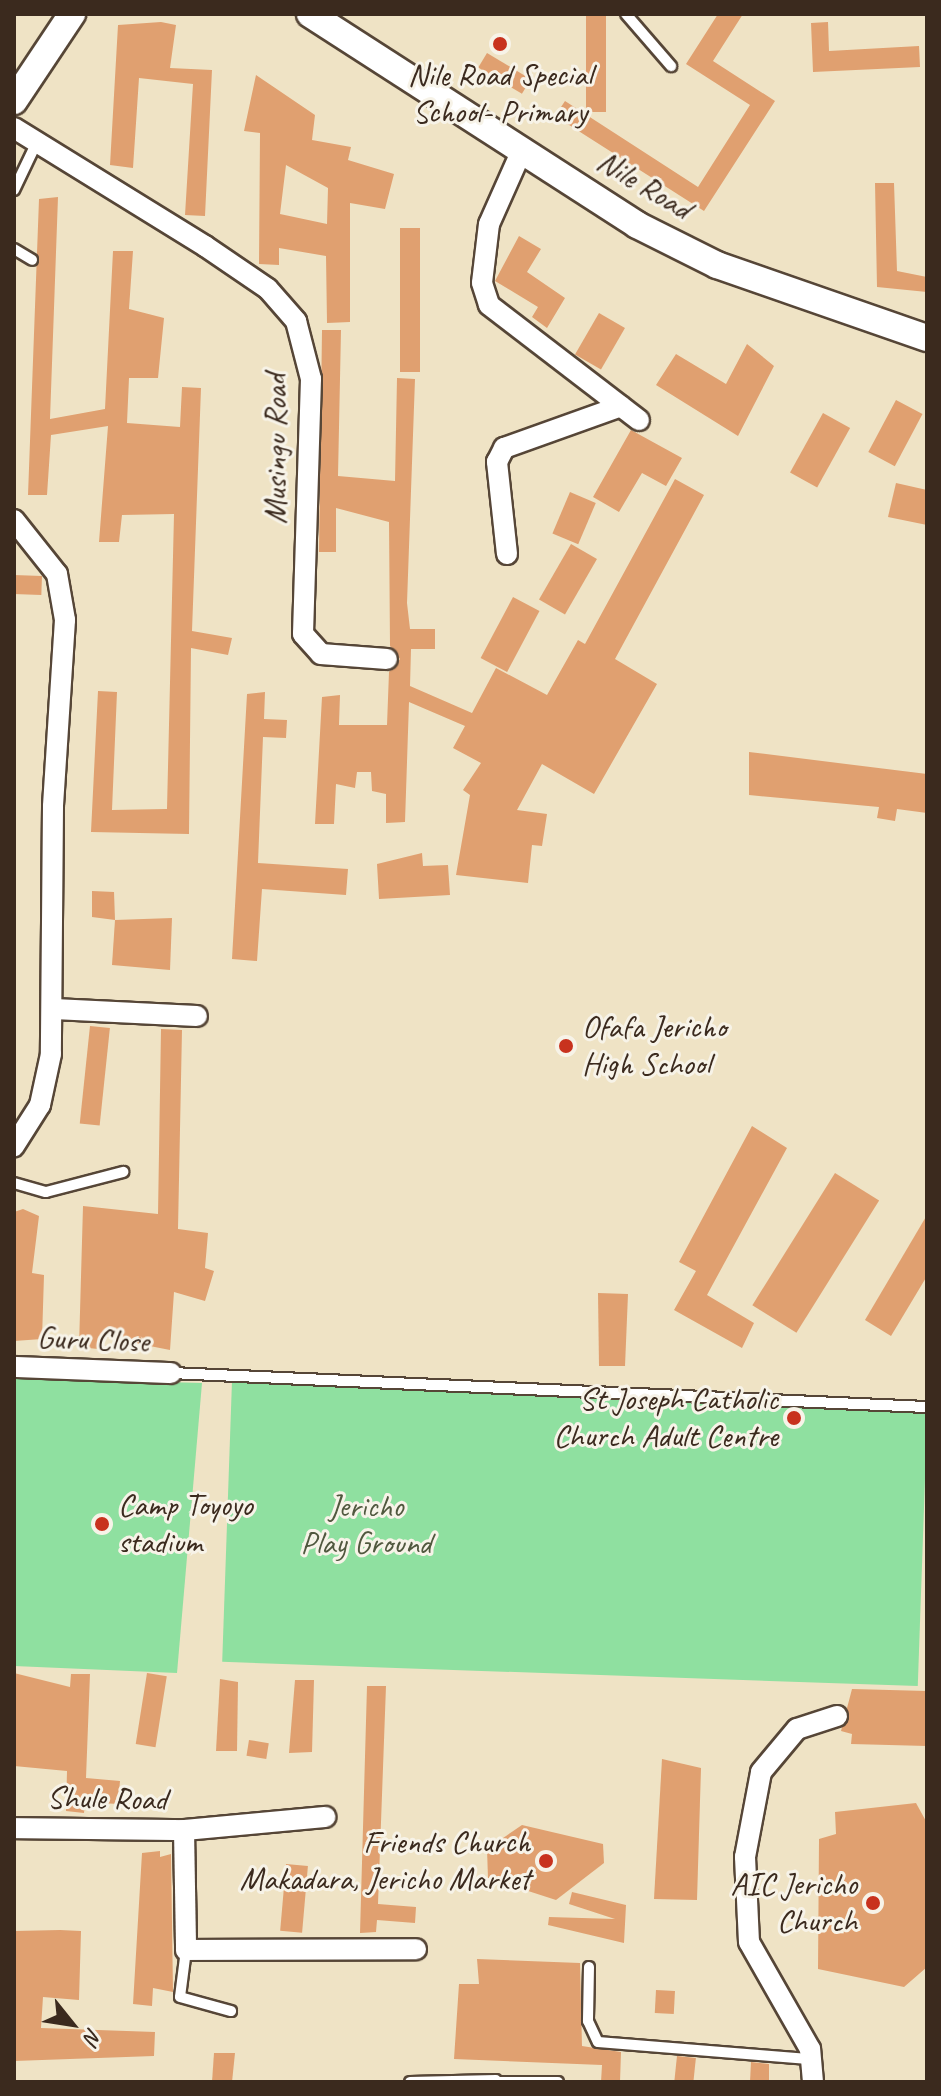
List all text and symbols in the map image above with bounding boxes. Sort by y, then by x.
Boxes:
marker: Nile Road Special School- Primary [491,35,509,53]
place label: Nile Road Special School- Primary [408,57,592,132]
street label: Nile Road [590,142,698,228]
street label: Musingu Road [257,374,295,524]
place label: Ofafa Jericho High School [582,1009,726,1084]
marker: Ofafa Jericho High School [557,1037,575,1055]
street label: Guru Close [36,1319,150,1361]
place label: St Joseph Catholic Church Adult Centre [554,1381,778,1456]
marker: St Joseph Catholic Church Adult Centre [785,1409,803,1427]
place label: Camp Toyoyo stadium [118,1487,252,1562]
park label: Jericho Play Ground [301,1488,431,1563]
marker: Camp Toyoyo stadium [93,1515,111,1533]
street label: Shule Road [47,1779,167,1819]
place label: Friends Church Makadara, Jericho Market [240,1824,530,1899]
marker: Friends Church Makadara, Jericho Market [537,1852,555,1870]
place label: AIC Jericho Church [731,1866,857,1941]
marker: AIC Jericho Church [864,1894,882,1912]
north arrow [32,1984,112,2064]
text: N [77,2023,108,2049]

